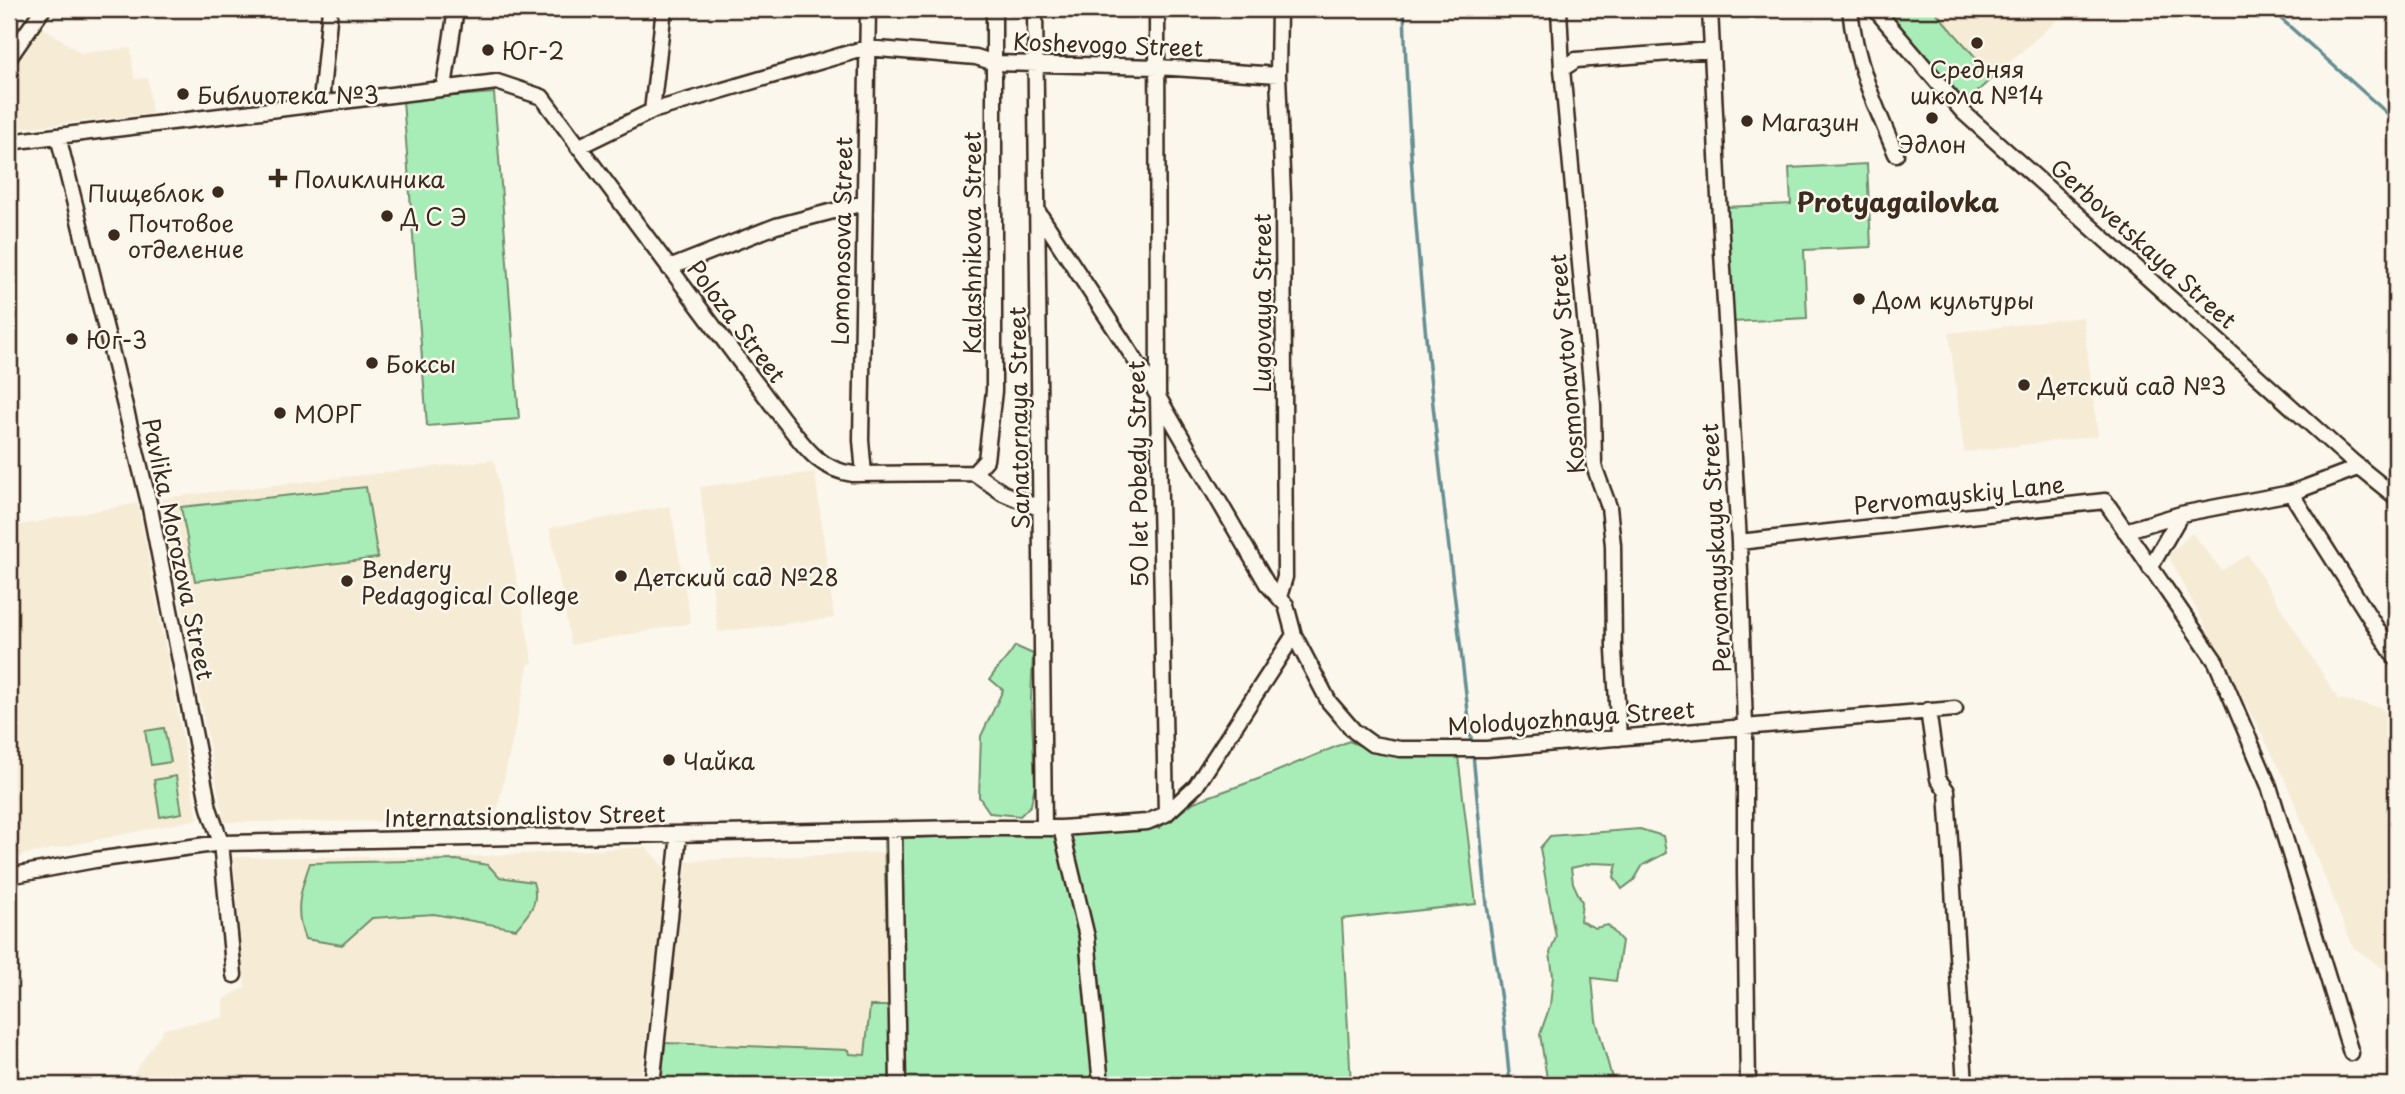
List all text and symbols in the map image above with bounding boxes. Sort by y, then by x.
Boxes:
street label: Koshevogo Street [1012,23,1204,65]
place label: Юг-2 [502,33,564,68]
marker: Средняя школа №14 [1969,35,1985,51]
marker: Юг-2 [480,42,496,58]
place label: Средняя школа №14 [1910,51,2044,112]
place label: Библиотека №3 [197,77,379,112]
marker: Библиотека №3 [175,86,191,102]
place label: Магазин [1761,104,1860,139]
marker: Эдлон [1924,110,1940,126]
marker: Магазин [1739,113,1755,129]
place label: Эдлон [1898,126,1966,161]
street label: Kalashnikova Street [954,131,989,355]
street label: Lomonosova Street [822,136,860,346]
street label: Gerbovetskaya Street [2043,150,2245,336]
place label: Поликлиника [294,161,445,196]
marker: Поликлиника [268,168,288,188]
place label: Пищеблок [88,175,204,210]
district label: Protyagailovka [1797,182,1999,221]
marker: Пищеблок [210,184,226,200]
place label: Д С Э [400,199,467,234]
place label: Почтовое отделение [128,205,244,266]
marker: Д С Э [379,208,395,224]
street label: Lugovaya Street [1244,213,1279,393]
marker: Почтовое отделение [106,227,122,243]
street label: Poloza Street [679,252,795,390]
street label: Kosmonavtov Street [1539,253,1593,475]
place label: Дом культуры [1872,282,2034,317]
marker: Дом культуры [1851,291,1867,307]
street label: Sanatornaya Street [999,306,1037,530]
place label: Юг-3 [86,322,147,357]
marker: Юг-3 [64,331,80,347]
place label: Боксы [386,346,456,381]
marker: Боксы [364,355,380,371]
street label: 50 let Pobedy Street [1118,360,1156,588]
place label: Детский сад №3 [2037,368,2226,403]
marker: Детский сад №3 [2016,377,2032,393]
place label: МОРГ [294,396,362,431]
marker: МОРГ [272,405,288,421]
street label: Pavlika Morozova Street [134,415,224,683]
street label: Pervomayskaya Street [1691,422,1739,674]
street label: Pervomayskiy Lane [1852,466,2066,522]
place label: Bendery Pedagogical College [361,551,579,612]
place label: Детский сад №28 [634,559,839,594]
marker: Детский сад №28 [613,568,629,584]
marker: Bendery Pedagogical College [339,573,355,589]
street label: Molodyozhnaya Street [1446,691,1696,743]
place label: Чайка [683,743,756,778]
marker: Чайка [661,752,677,768]
street label: Internatsionalistov Street [384,795,666,835]

